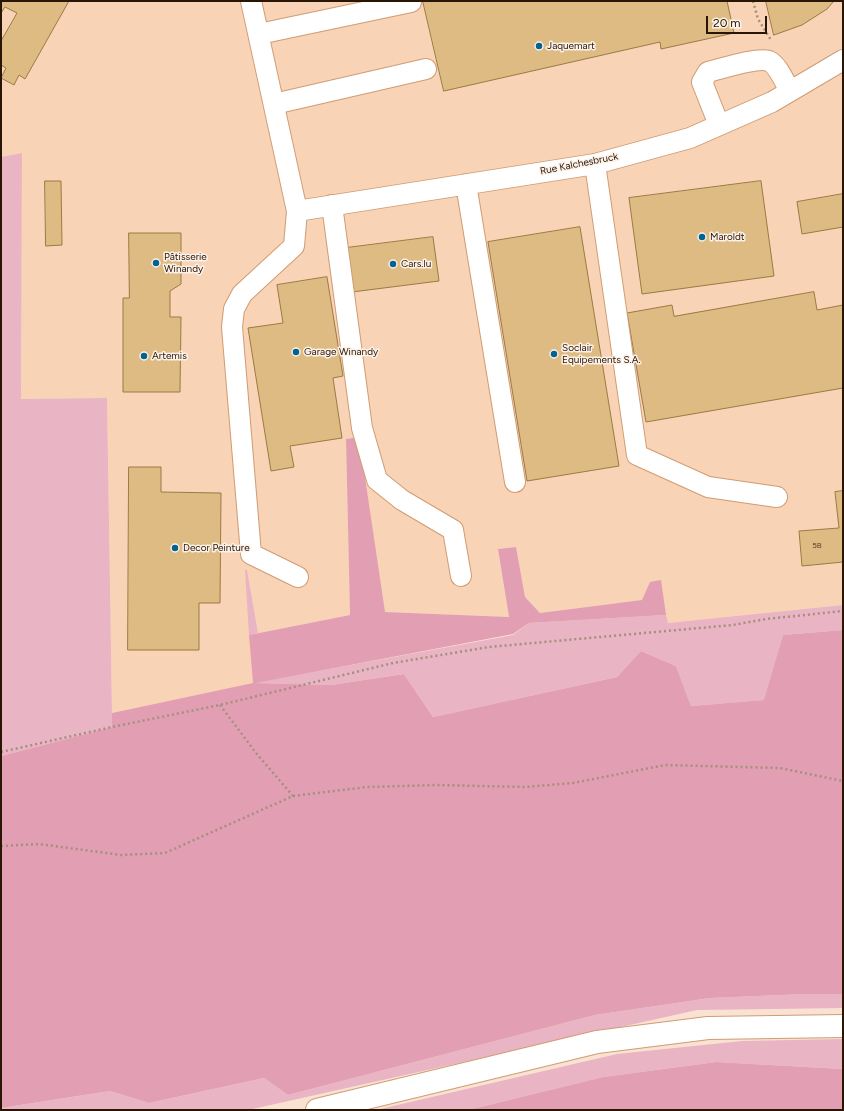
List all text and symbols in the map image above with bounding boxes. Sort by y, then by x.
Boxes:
scale bar [708,8,769,34]
text: 20 m [713,16,741,30]
place label: Jaquemart [547,40,595,52]
marker: Jaquemart [534,41,544,51]
street label: Rue Kalchesbruck [539,151,619,177]
place label: Maroldt [710,231,745,243]
marker: Maroldt [697,232,707,242]
place label: Pâtisserie Winandy [164,251,207,274]
marker: Pâtisserie Winandy [151,258,161,268]
place label: Cars.lu [401,258,431,270]
marker: Cars.lu [388,259,398,269]
place label: Soclair Equipements S.A. [562,342,640,366]
place label: Garage Winandy [304,346,378,358]
marker: Garage Winandy [291,347,301,357]
marker: Soclair Equipements S.A. [549,349,559,359]
place label: Artemis [152,350,187,362]
marker: Artemis [139,351,149,361]
house number: 5B [812,541,822,551]
place label: Decor Peinture [183,542,250,554]
marker: Decor Peinture [170,543,180,553]

